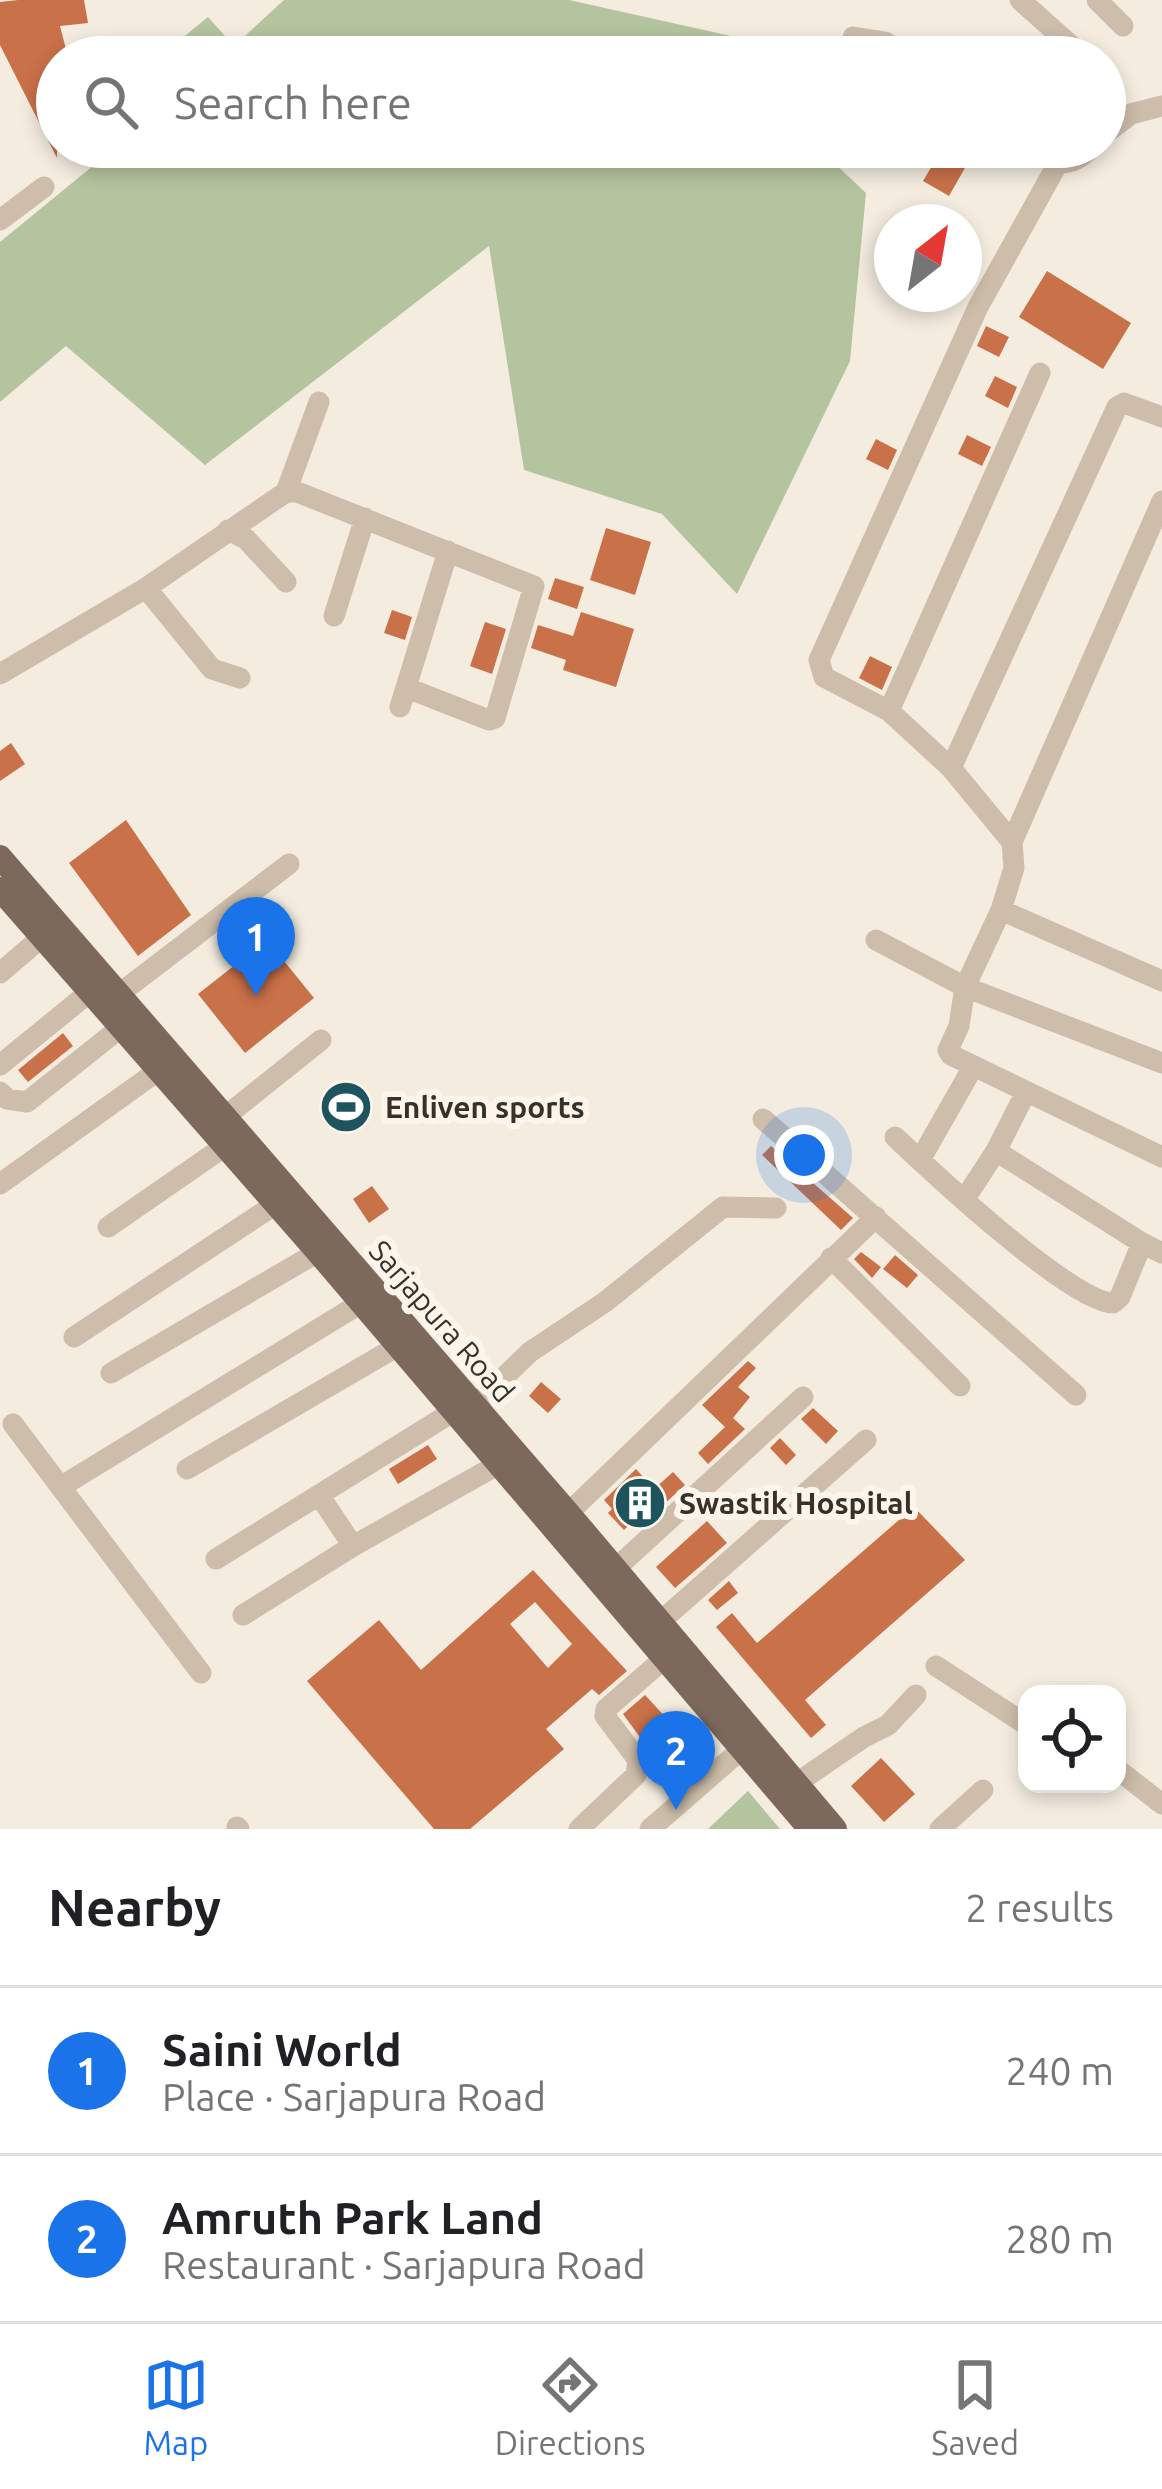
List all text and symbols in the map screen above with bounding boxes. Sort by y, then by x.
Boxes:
search box [36,36,1126,168]
icon: search [78,69,144,135]
text: Search here [174,77,412,128]
north arrow [874,204,982,312]
pin: 1 [217,897,295,996]
sports icon: Enliven sports [318,1079,374,1135]
place label: Enliven sports [385,1090,585,1124]
your location [774,1125,834,1185]
street label: Sarjapura Road [363,1233,521,1409]
building icon: Swastik Hospital [612,1475,668,1531]
place label: Swastik Hospital [679,1486,913,1520]
map controls [1018,1685,1126,1793]
button: locate [1018,1685,1126,1793]
pin: 2 [637,1711,715,1810]
text: Nearby [48,1878,221,1936]
text: 2 results [965,1886,1114,1929]
text: Saini World [162,2024,402,2075]
text: 1 [76,2049,98,2092]
text: 240 m [1005,2049,1114,2092]
text: Place · Sarjapura Road [162,2075,546,2118]
text: Amruth Park Land [162,2192,543,2243]
text: 2 [76,2217,98,2260]
text: 280 m [1005,2217,1114,2260]
text: Restaurant · Sarjapura Road [162,2243,646,2286]
tab: Map [143,2352,209,2461]
tab: Directions [495,2352,645,2461]
tab: Saved [931,2352,1019,2461]

